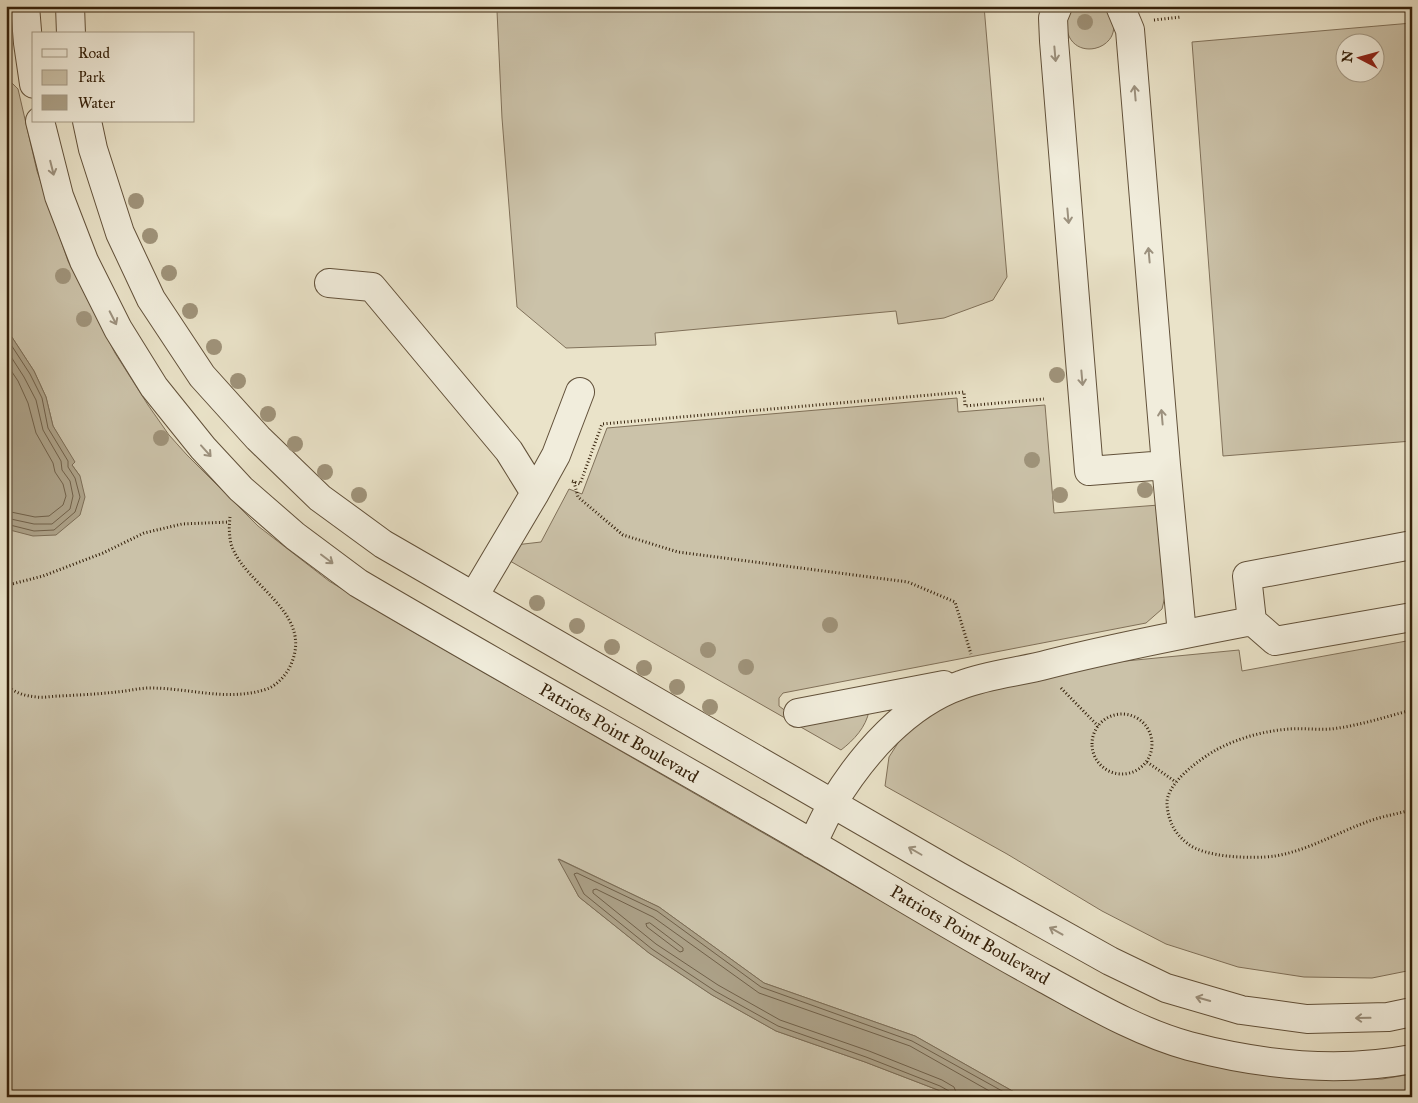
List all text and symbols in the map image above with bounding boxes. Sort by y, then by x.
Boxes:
legend [32,32,195,122]
north arrow [1336,32,1386,82]
text: Road [78,44,110,62]
one-way arrow [1050,46,1060,62]
text: N [1338,50,1357,63]
text: Park [78,68,105,86]
one-way arrow [1131,85,1140,101]
text: Water [78,94,115,112]
one-way arrow [48,160,57,176]
one-way arrow [1063,208,1073,224]
one-way arrow [1144,247,1153,263]
one-way arrow [108,311,118,326]
one-way arrow [1077,370,1086,386]
one-way arrow [1157,409,1167,425]
one-way arrow [200,445,212,458]
one-way arrow [320,554,333,565]
street label: Patriots Point Boulevard [535,678,703,788]
one-way arrow [908,846,922,856]
street label: Patriots Point Boulevard [886,880,1054,990]
one-way arrow [1049,926,1064,936]
one-way arrow [1196,994,1212,1004]
one-way arrow [1356,1013,1372,1022]

